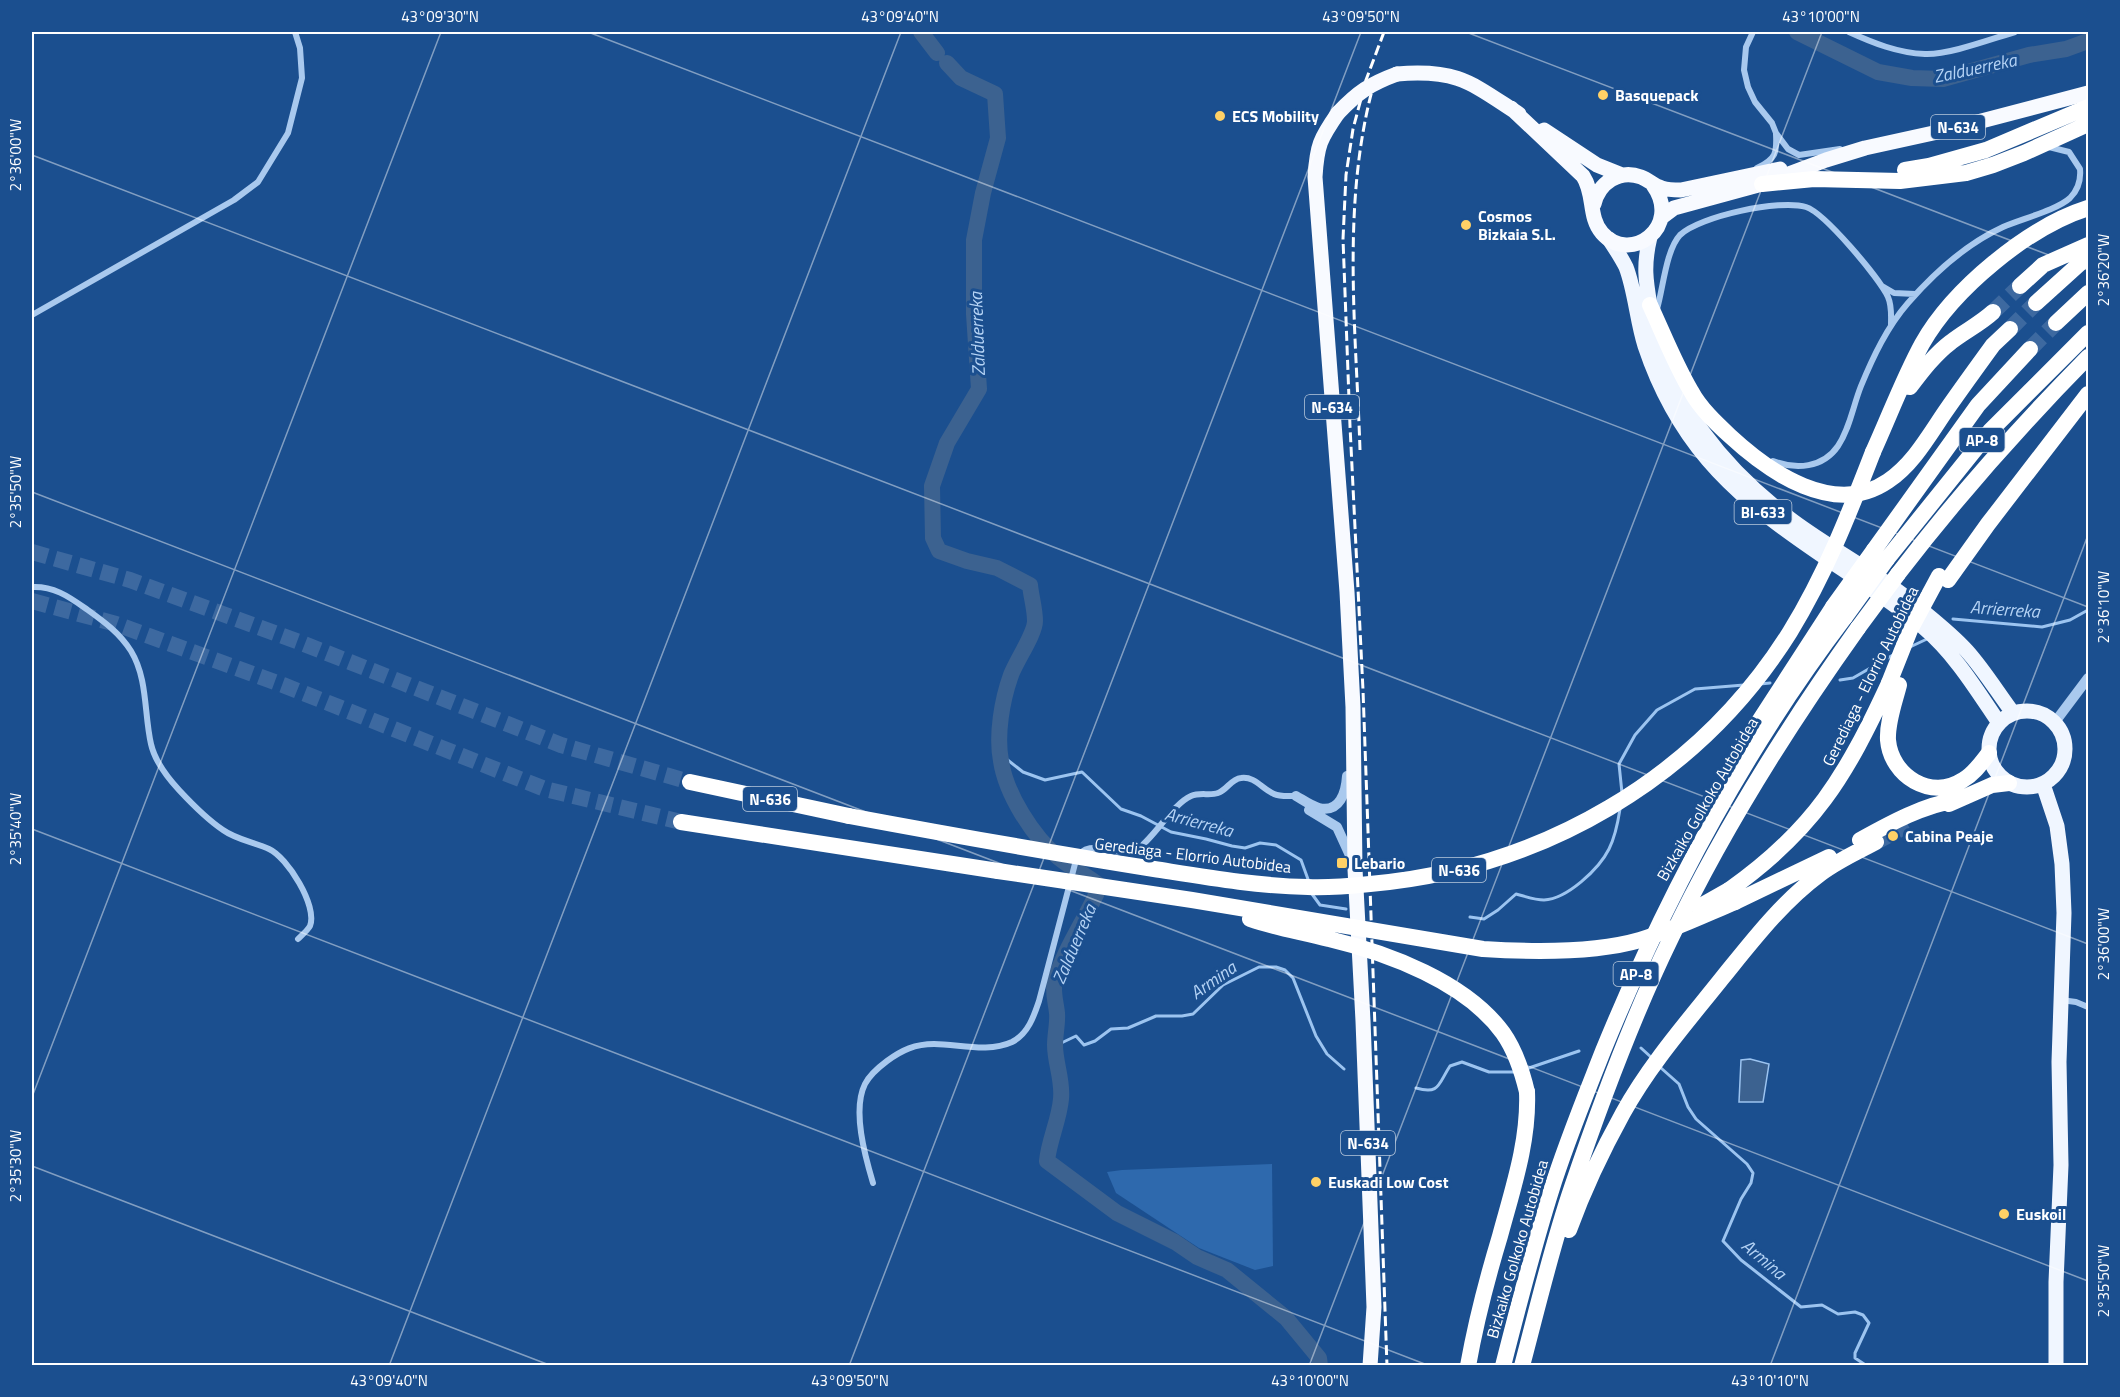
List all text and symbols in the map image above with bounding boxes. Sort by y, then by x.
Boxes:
text: 43°09'30"N [401,5,479,28]
text: 43°09'40"N [861,5,939,28]
text: 43°09'50"N [1322,5,1400,28]
text: 43°10'00"N [1782,5,1860,28]
water label: Zalduerreka [1931,46,2020,90]
place label: Basquepack [1615,83,1699,107]
marker: Basquepack [1596,88,1610,102]
place label: ECS Mobility [1232,104,1319,128]
marker: ECS Mobility [1213,109,1227,123]
road number: N-634 [1931,115,1985,139]
text: 2°36'00"W [4,119,27,191]
place label: Cosmos Bizkaia S.L. [1478,204,1556,246]
marker: Cosmos Bizkaia S.L. [1459,218,1473,232]
text: 2°36'20"W [2092,234,2115,306]
water label: Zalduerreka [962,291,992,377]
road number: N-634 [1305,395,1359,419]
road number: AP-8 [1960,428,2004,452]
text: 2°35'50"W [4,456,27,528]
road number: BI-633 [1734,500,1792,524]
text: 2°36'10"W [2092,571,2115,643]
street label: Gerediaga - Elorrio Autobidea [1816,582,1924,770]
water label: Arrierreka [1969,593,2042,625]
street label: Bizkaiko Golkoko Autobidea [1650,713,1764,885]
road number: N-636 [743,787,797,811]
text: 2°35'40"W [4,793,27,865]
water label: Arrierreka [1162,800,1237,844]
place label: Cabina Peaje [1905,824,1993,848]
marker: Cabina Peaje [1886,829,1900,843]
street label: Gerediaga - Elorrio Autobidea [1093,831,1293,879]
place label: Lebario [1354,851,1405,875]
marker: Lebario [1335,856,1349,870]
road number: N-636 [1432,858,1486,882]
water label: Zalduerreka [1045,899,1103,988]
text: 2°36'00"W [2092,908,2115,980]
water label: Armina [1184,954,1243,1006]
road number: AP-8 [1614,962,1658,986]
text: 2°35'30"W [4,1130,27,1202]
road number: N-634 [1341,1131,1395,1155]
street label: Bizkaiko Golkoko Autobidea [1480,1157,1554,1341]
place label: Euskadi Low Cost [1328,1170,1449,1194]
marker: Euskadi Low Cost [1309,1175,1323,1189]
place label: Euskoil [2016,1202,2066,1226]
marker: Euskoil [1997,1207,2011,1221]
water label: Armina [1736,1232,1793,1286]
text: 2°35'50"W [2092,1245,2115,1317]
text: 43°09'40"N [350,1369,428,1392]
text: 43°09'50"N [811,1369,889,1392]
text: 43°10'00"N [1271,1369,1349,1392]
text: 43°10'10"N [1731,1369,1809,1392]

